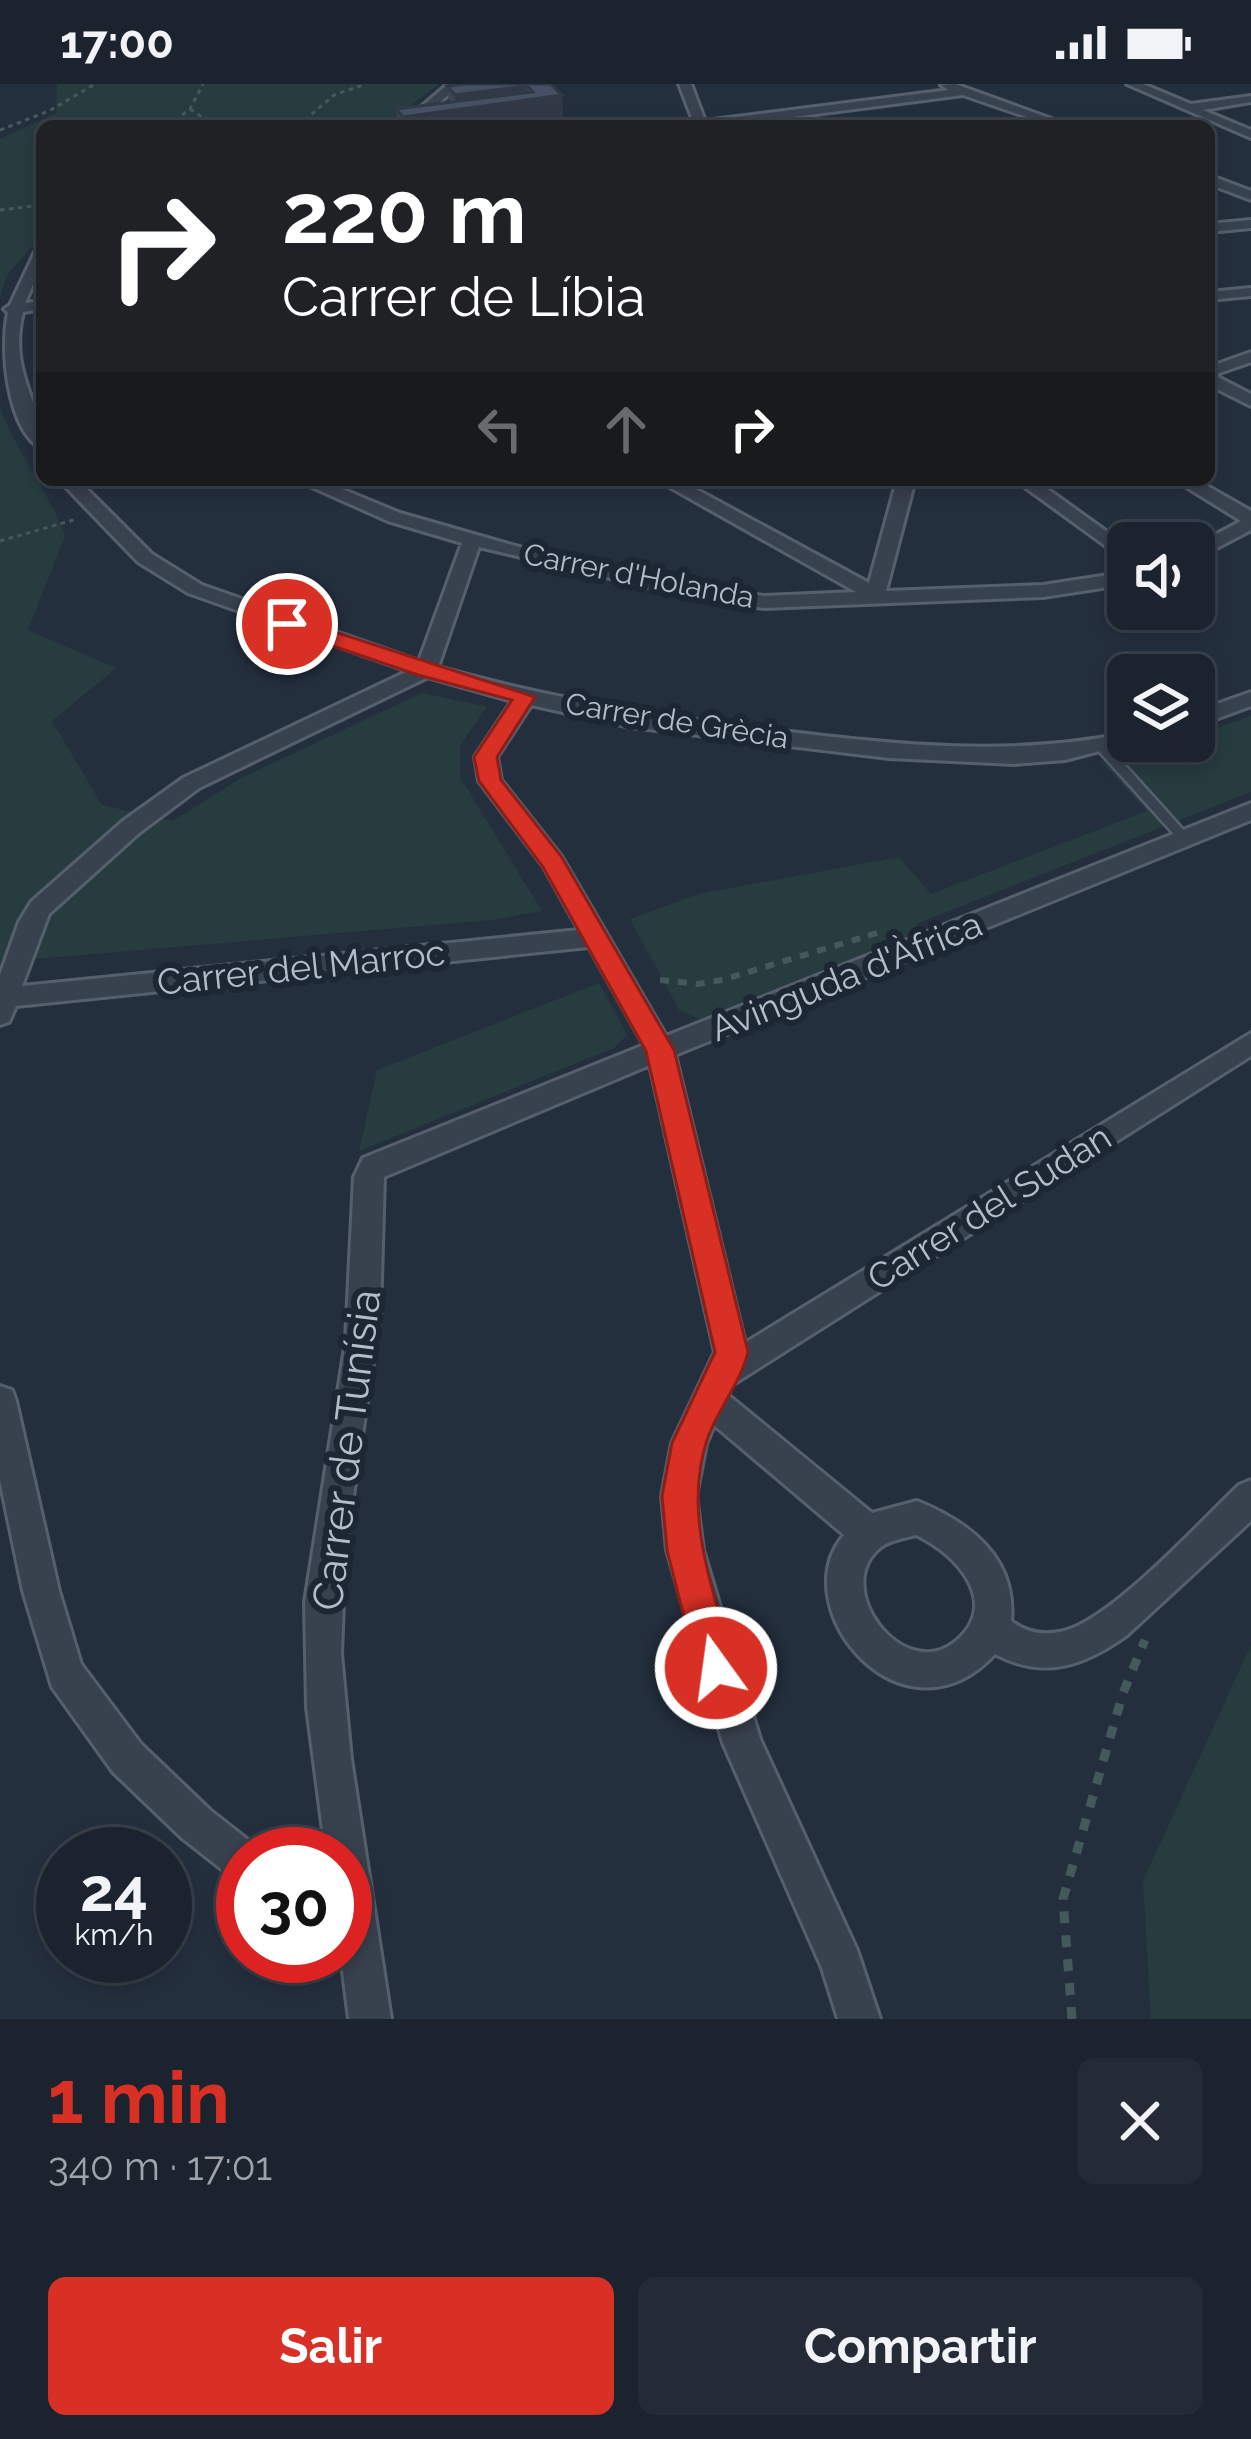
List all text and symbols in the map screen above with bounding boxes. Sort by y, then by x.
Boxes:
text: 17:00 [60,16,174,69]
text: 220 m [282,164,527,263]
icon: right [84,168,240,324]
text: Carrer de Líbia [282,265,646,329]
icon: left [467,396,533,462]
icon: ahead [593,396,659,462]
icon: right [719,396,785,462]
map controls [1107,522,1215,762]
button: sound [1107,522,1215,630]
street label: Carrer d'Holanda [521,536,757,615]
pin [236,573,338,675]
icon: arrive [254,591,320,657]
button: layers [1107,654,1215,762]
street label: Carrer de Grècia [563,686,791,755]
street label: Avinguda d'Àfrica [704,902,988,1050]
street label: Carrer del Marroc [155,931,447,1003]
street label: Carrer del Sudan [860,1115,1118,1299]
street label: Carrer de Tunísia [303,1287,390,1613]
position arrow [653,1605,779,1731]
speed limit sign: 30 [216,1827,372,1983]
text: 24 [80,1855,148,1925]
text: km/h [74,1917,154,1952]
text: 1 min [48,2055,230,2140]
button: close [1077,2058,1203,2184]
text: 340 m · 17:01 [48,2143,272,2189]
button: Salir [48,2277,614,2415]
button: Compartir [638,2277,1203,2415]

